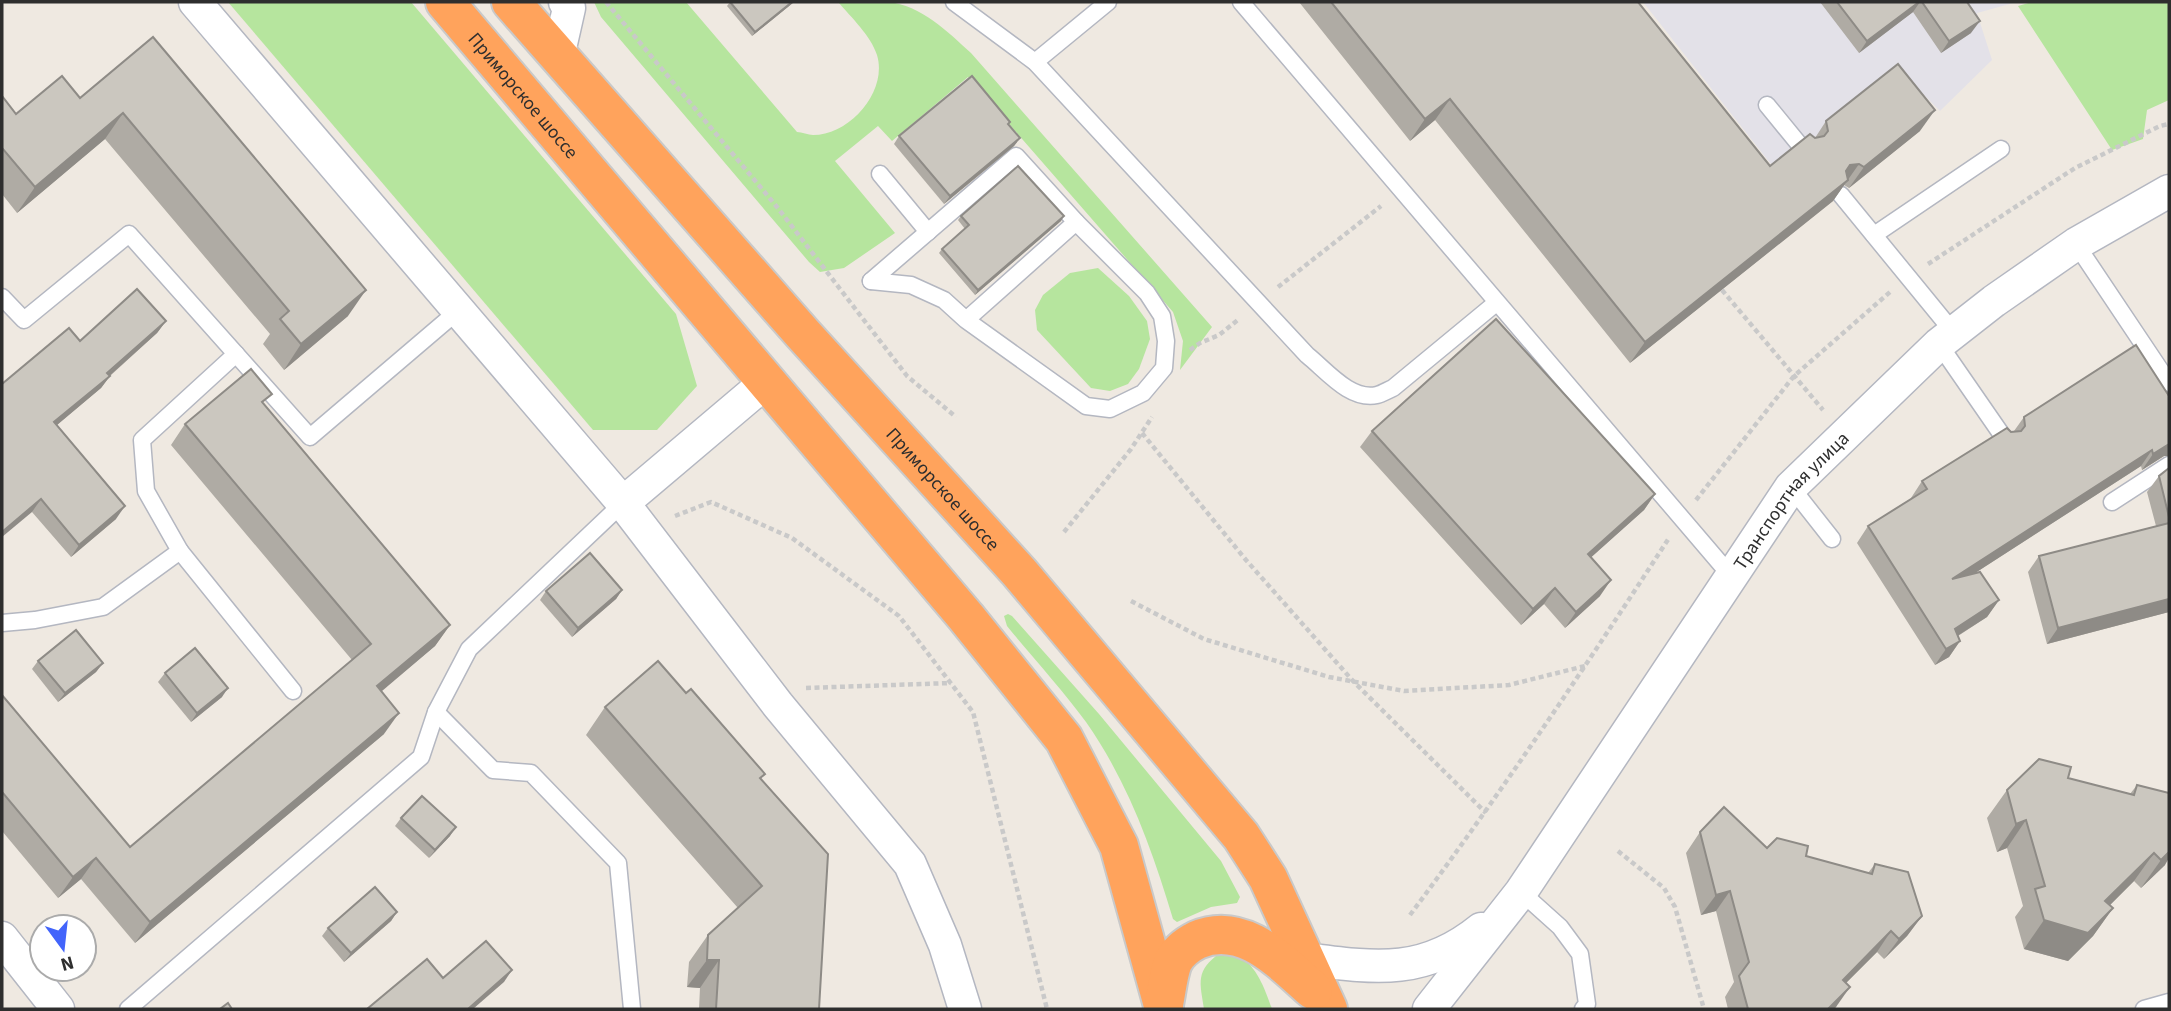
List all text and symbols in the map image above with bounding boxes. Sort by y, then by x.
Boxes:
street label: Приморское шоссе [461,27,584,165]
street label: Приморское шоссе [879,422,1005,557]
street label: Транспортная улица [1727,426,1856,576]
north arrow [28,913,98,983]
text: N [57,948,77,978]

